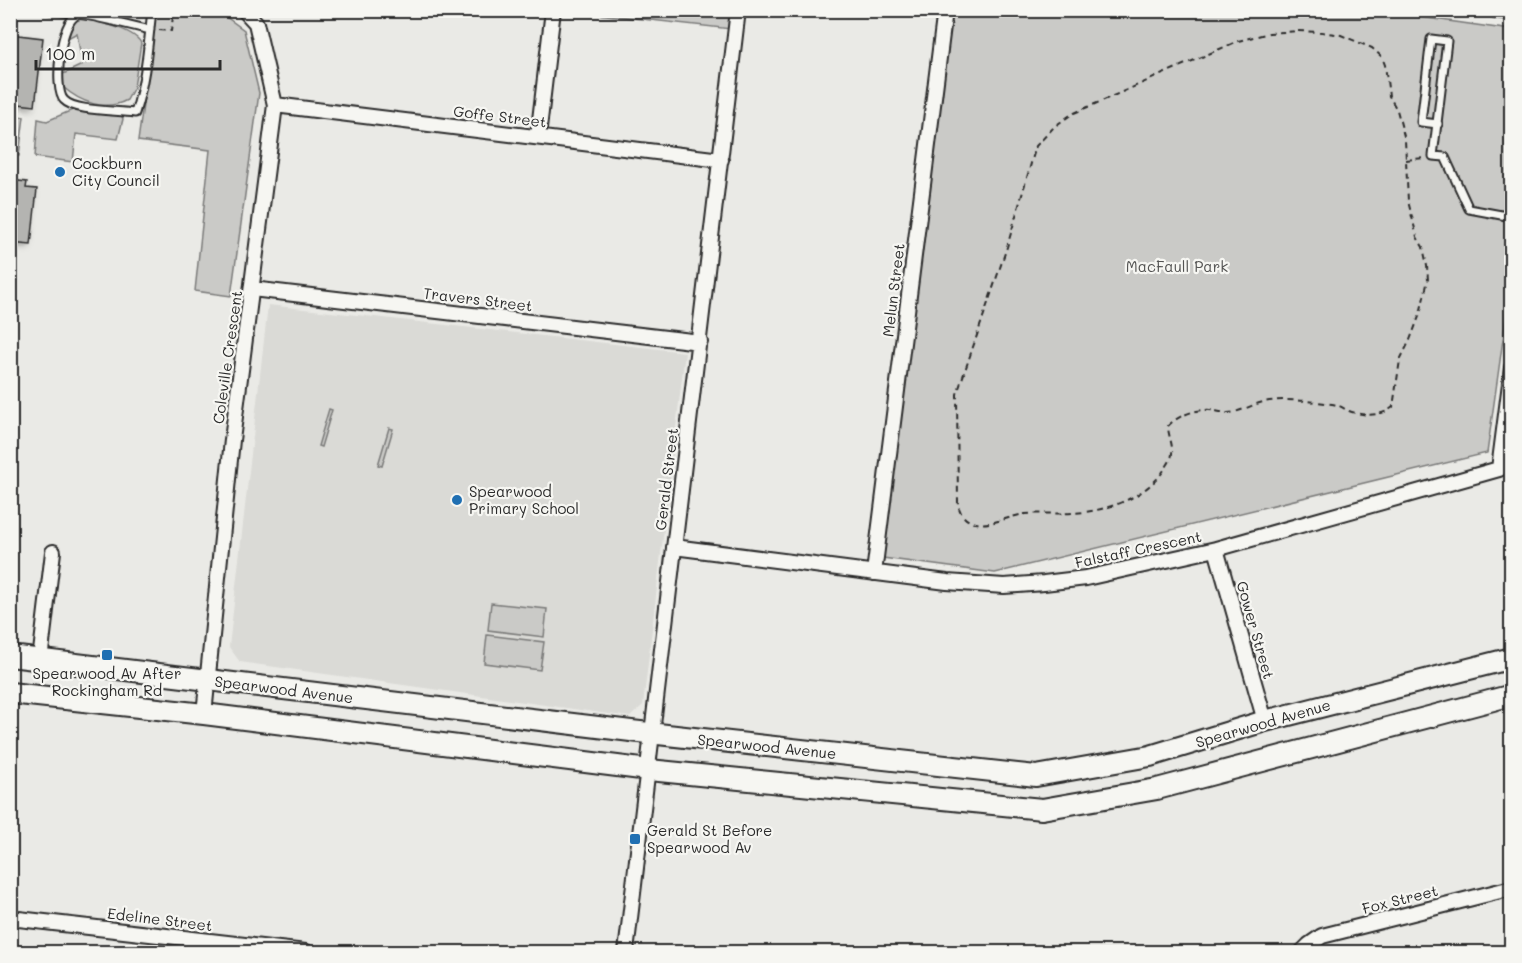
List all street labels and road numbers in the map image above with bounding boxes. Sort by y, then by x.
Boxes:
street label: Goffe Street [452,100,548,132]
street label: Melun Street [877,242,909,338]
street label: Travers Street [422,282,534,316]
street label: Coleville Crescent [208,289,246,425]
street label: Gerald Street [650,427,682,531]
street label: Falstaff Crescent [1073,526,1203,572]
street label: Gower Street [1232,579,1280,681]
street label: Spearwood Avenue [214,671,354,707]
street label: Spearwood Avenue [1193,694,1333,752]
street label: Spearwood Avenue [697,729,837,763]
street label: Fox Street [1360,880,1440,918]
street label: Edeline Street [106,903,214,935]

